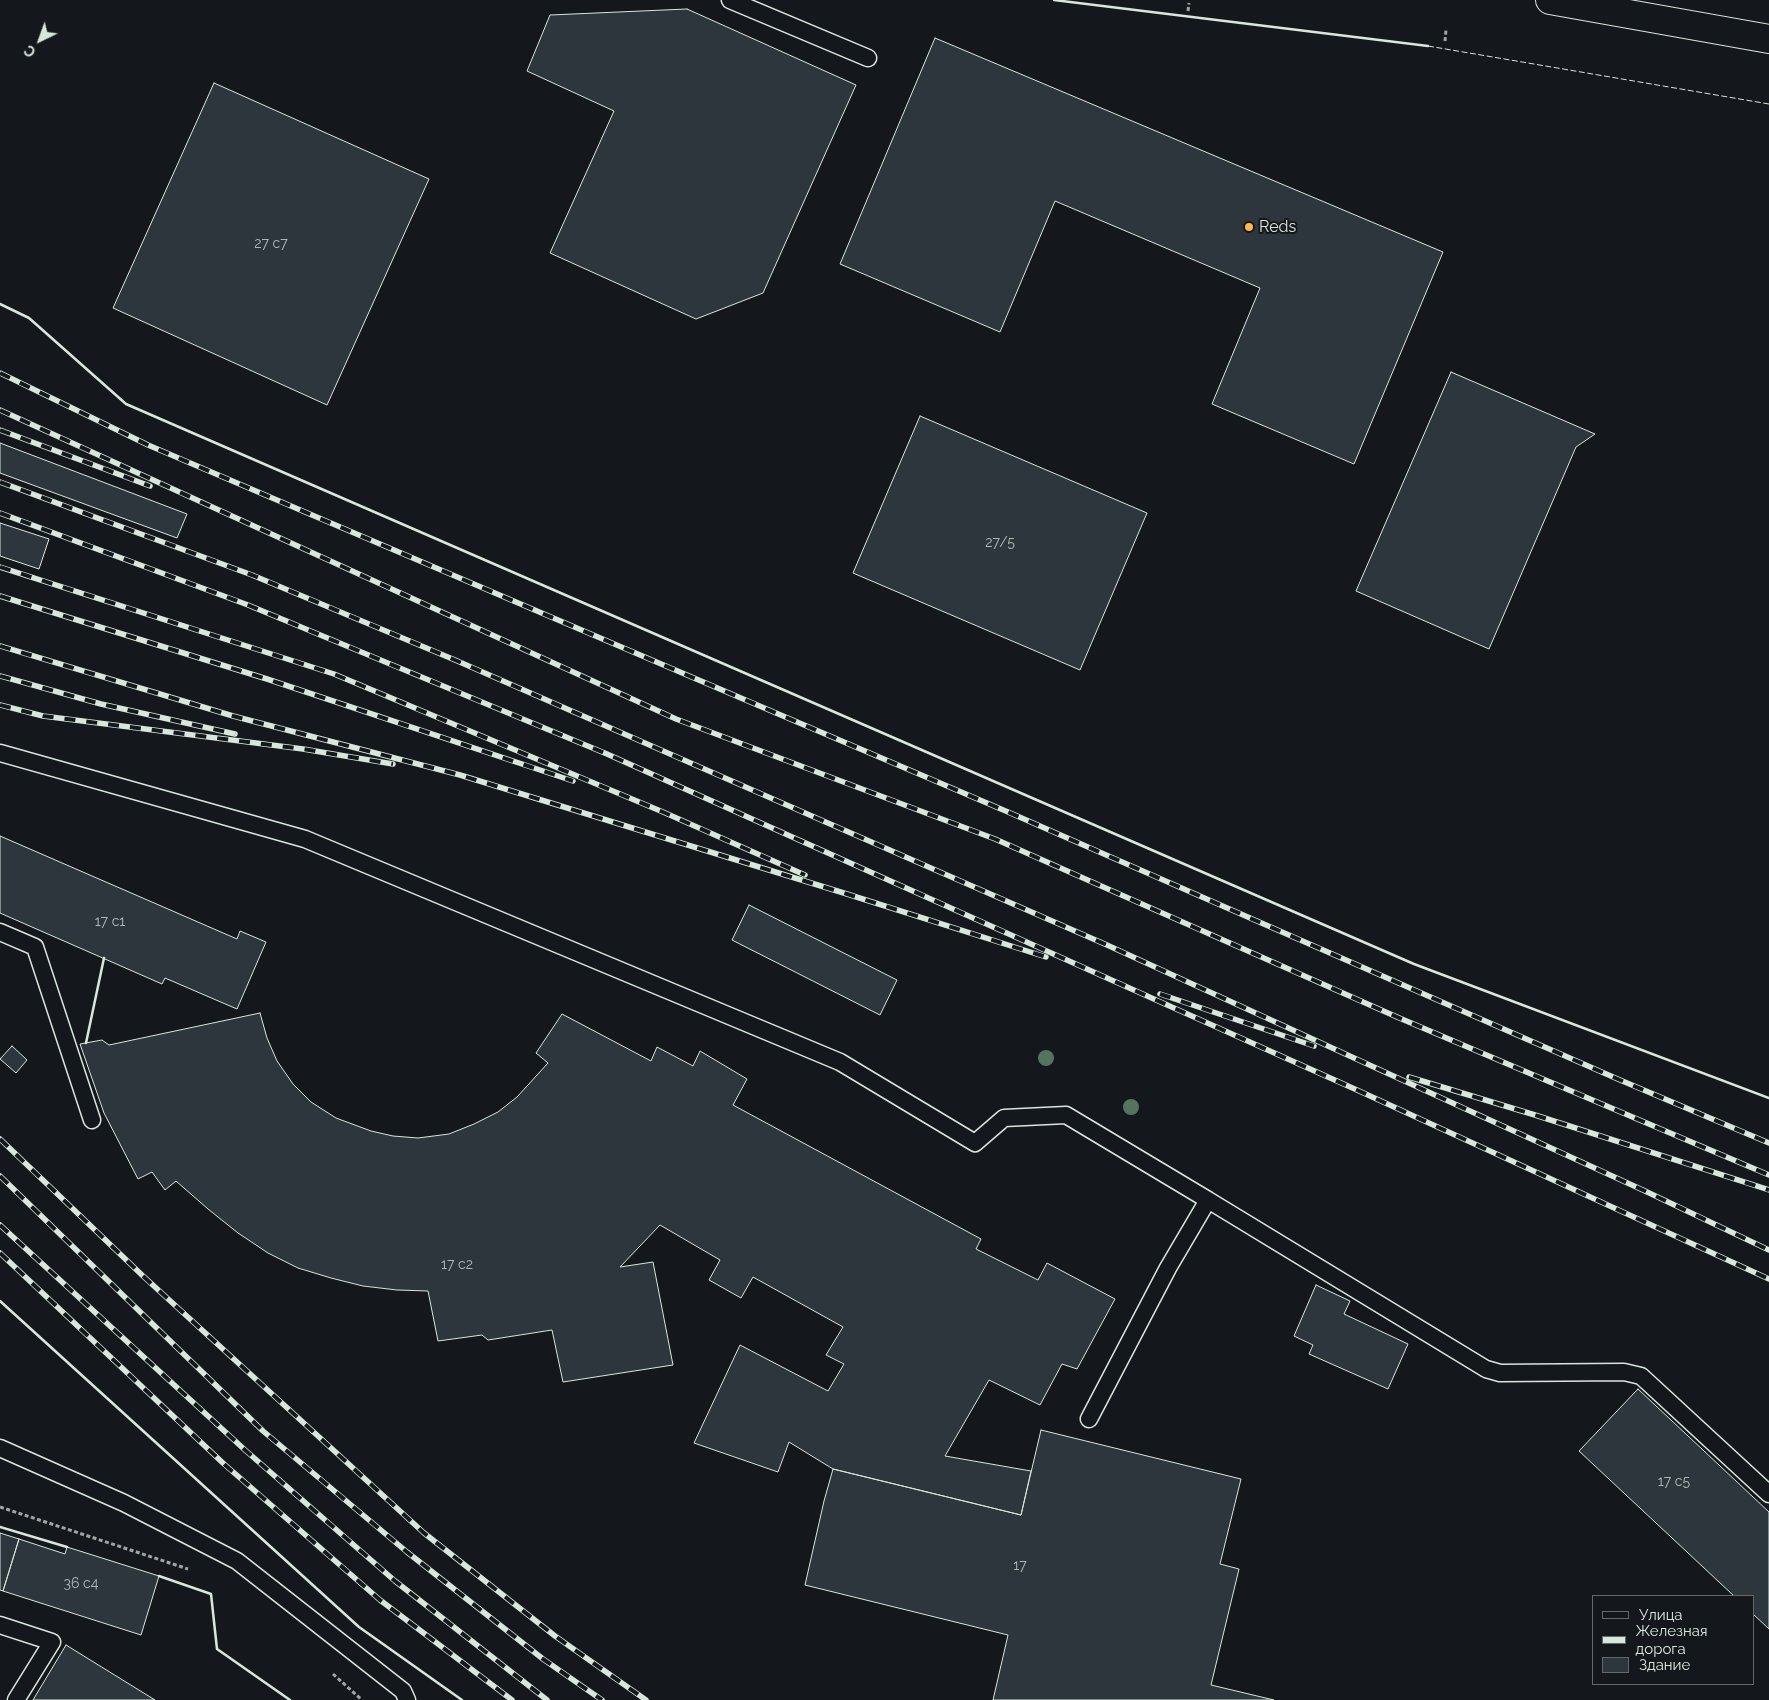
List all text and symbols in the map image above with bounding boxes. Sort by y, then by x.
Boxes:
north arrow [15,15,65,65]
text: С [21,42,39,60]
place label: Reds [1259,217,1296,237]
marker: Reds [1243,221,1255,233]
house number: 27 с7 [254,236,288,252]
house number: 27/5 [985,535,1015,551]
house number: 17 с1 [95,914,125,930]
house number: 17 с2 [441,1257,473,1273]
house number: 17 с5 [1658,1474,1690,1490]
house number: 17 [1013,1558,1027,1574]
house number: 36 с4 [64,1576,98,1592]
legend [1592,1595,1754,1685]
text: Улица [1639,1606,1683,1624]
text: Железная дорога [1636,1622,1708,1658]
text: Здание [1639,1656,1690,1674]

